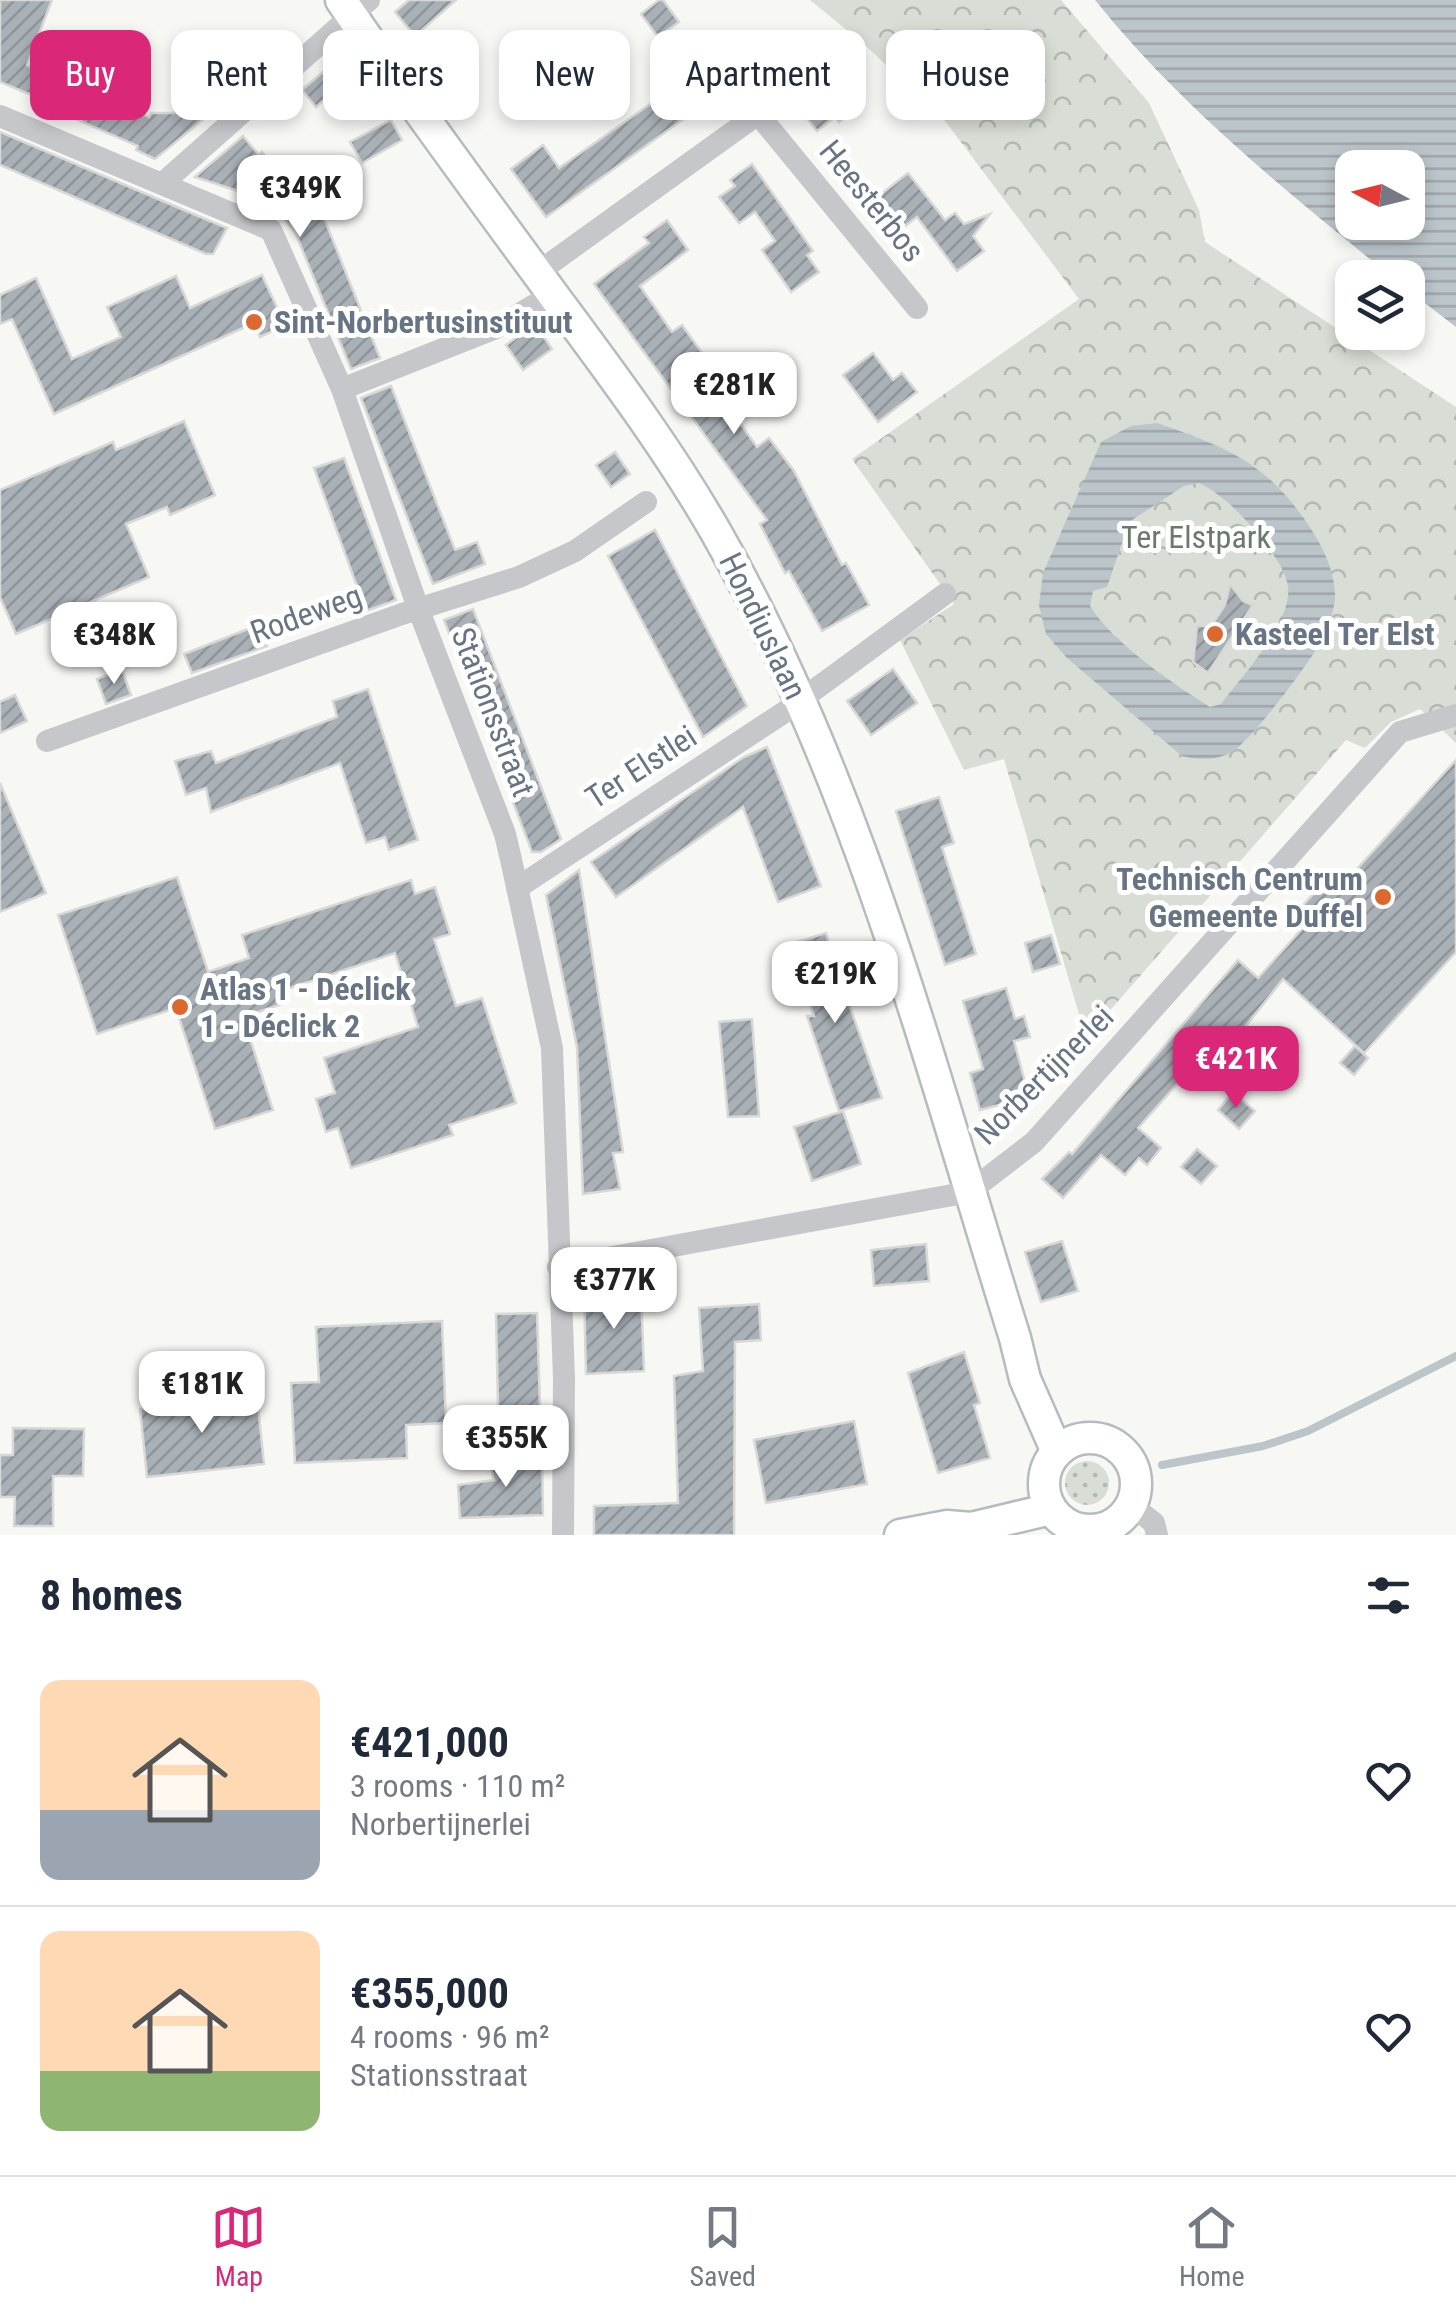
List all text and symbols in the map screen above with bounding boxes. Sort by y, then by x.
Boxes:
chip: Buy [30,30,151,120]
chip: Rent [171,30,303,120]
chip: Filters [323,30,479,120]
chip: New [499,30,630,120]
chip: Apartment [650,30,866,120]
chip: House [886,30,1045,120]
street label: Heesterbos [812,133,932,269]
north arrow [1335,150,1425,240]
map controls [1335,150,1425,350]
pin: €349K [230,155,370,240]
text: €349K [259,168,341,206]
button: layers [1335,260,1425,350]
place label: Sint-Norbertusinstituut [274,303,573,341]
marker: Sint-Norbertusinstituut [243,311,265,333]
pin: €281K [664,352,804,437]
text: €281K [693,365,775,403]
park label: Ter Elstpark [1121,518,1271,556]
street label: Hondiuslaan [711,547,815,705]
street label: Rodeweg [245,576,367,652]
pin: €348K [44,602,184,687]
text: €348K [73,615,155,653]
place label: Kasteel Ter Elst [1235,615,1435,653]
street label: Stationsstraat [443,622,543,802]
marker: Kasteel Ter Elst [1204,623,1226,645]
street label: Ter Elstlei [579,717,703,817]
place label: Technisch Centrum Gemeente Duffel [1116,860,1363,935]
marker: Technisch Centrum Gemeente Duffel [1372,886,1394,908]
pin: €219K [765,941,905,1026]
text: €219K [794,954,876,992]
place label: Atlas 1 - Déclick 1 - Déclick 2 [200,970,411,1045]
marker: Atlas 1 - Déclick 1 - Déclick 2 [169,996,191,1018]
street label: Norbertijnerlei [967,998,1121,1152]
pin: €421K [1166,1026,1306,1111]
text: €421K [1195,1039,1277,1077]
pin: €377K [544,1247,684,1332]
text: €377K [573,1260,655,1298]
pin: €181K [132,1351,272,1436]
text: €181K [161,1364,243,1402]
pin: €355K [436,1405,576,1490]
text: €355K [465,1418,547,1456]
icon: filters [1361,1568,1416,1623]
text: 8 homes [40,1571,183,1620]
text: €421,000 [350,1718,509,1767]
icon: home [120,1720,240,1840]
icon: heart [1361,1753,1416,1808]
text: 3 rooms · 110 m² [350,1767,565,1805]
text: Norbertijnerlei [350,1805,531,1843]
text: €355,000 [350,1969,509,2018]
icon: home [120,1971,240,2091]
icon: heart [1361,2004,1416,2059]
text: 4 rooms · 96 m² [350,2018,549,2056]
text: Stationsstraat [350,2056,528,2094]
tab: Map [211,2200,266,2293]
tab: Saved [689,2200,756,2293]
tab: Home [1179,2200,1245,2293]

